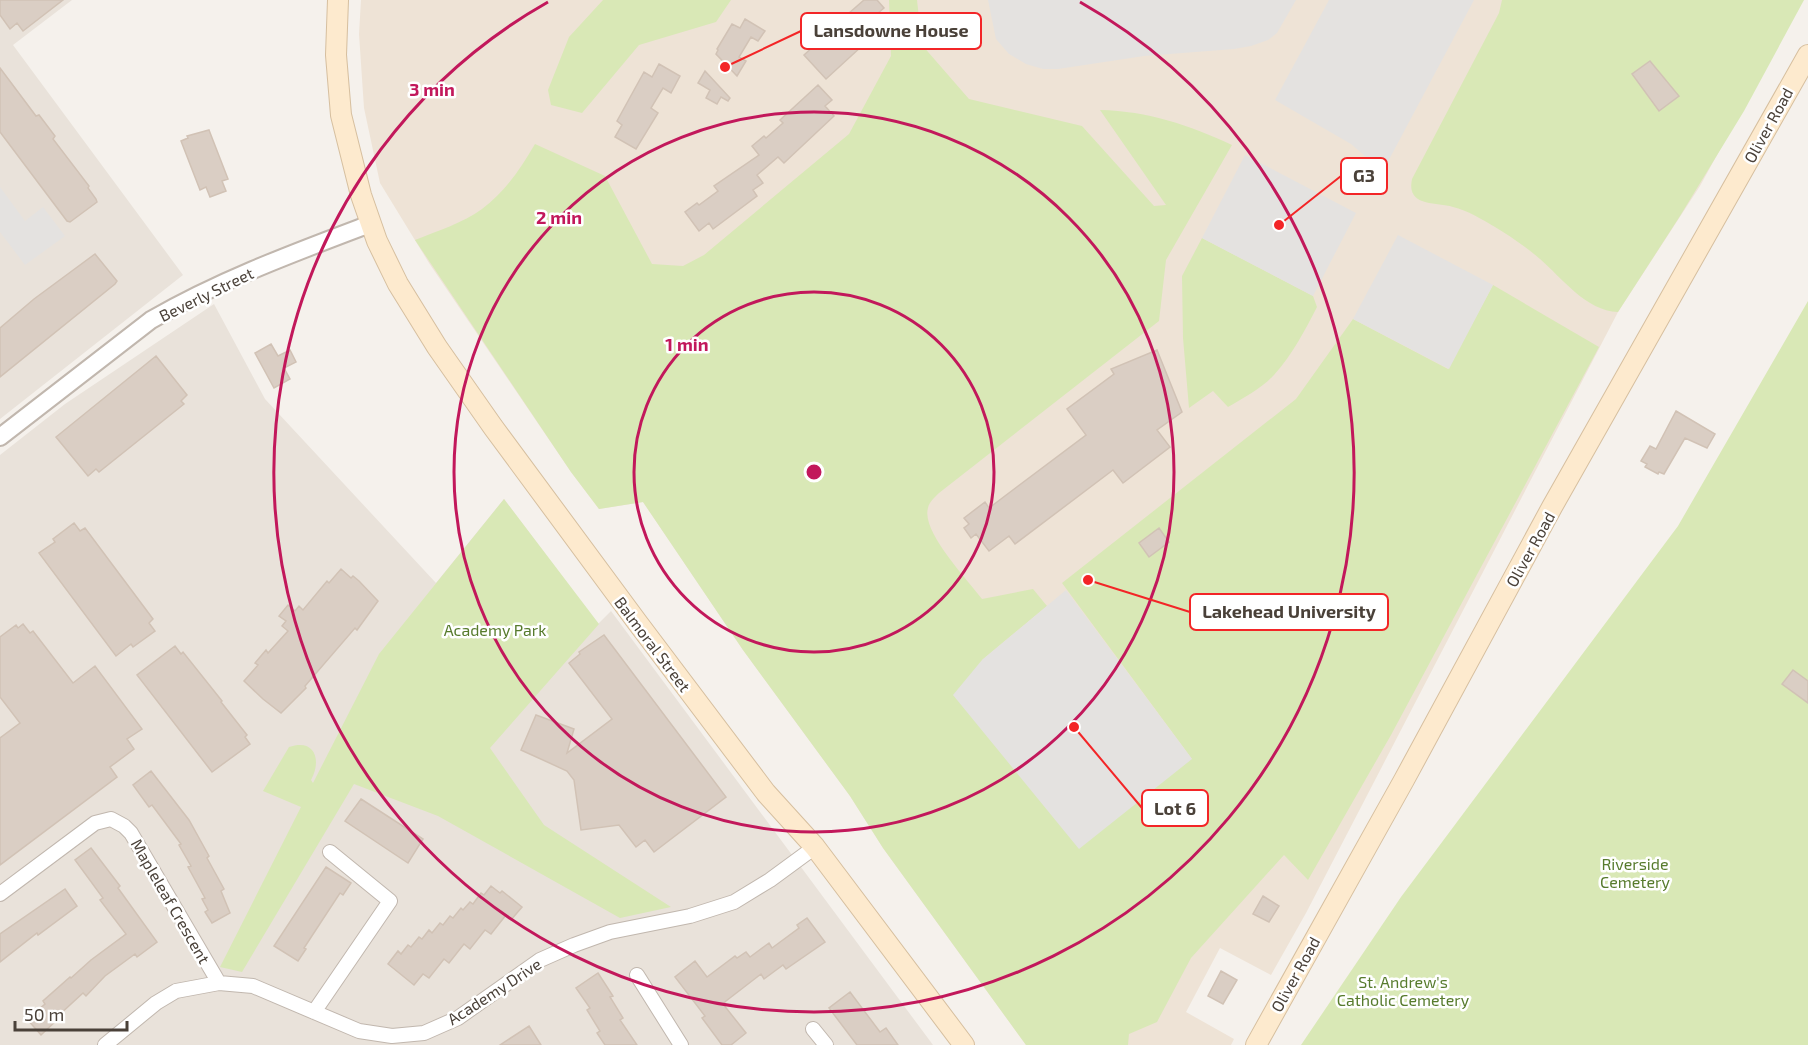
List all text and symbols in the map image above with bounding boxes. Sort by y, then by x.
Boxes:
callout: Lansdowne House [801,13,981,49]
text: Lansdowne House [813,19,969,41]
text: 3 min [409,78,455,100]
street label: Oliver Road [1740,84,1796,166]
callout: G3 [1341,158,1387,194]
text: G3 [1353,164,1375,186]
text: 2 min [536,206,582,228]
street label: Beverly Street [156,263,256,325]
text: 1 min [665,333,709,355]
centre of rings [804,462,824,482]
street label: Oliver Road [1502,508,1558,590]
street label: Balmoral Street [611,593,695,695]
callout: Lakehead University [1190,594,1388,630]
text: Lakehead University [1202,600,1377,622]
park label: Academy Park [444,620,546,639]
callout: Lot 6 [1142,790,1208,826]
text: Lot 6 [1154,797,1196,819]
street label: Mapleleaf Crescent [128,835,214,967]
park label: Riverside Cemetery [1600,854,1670,891]
street label: Oliver Road [1267,933,1323,1015]
street label: Academy Drive [444,954,544,1028]
park label: St. Andrew's Catholic Cemetery [1337,972,1470,1009]
scale bar [15,994,128,1032]
text: 50 m [24,1003,64,1025]

